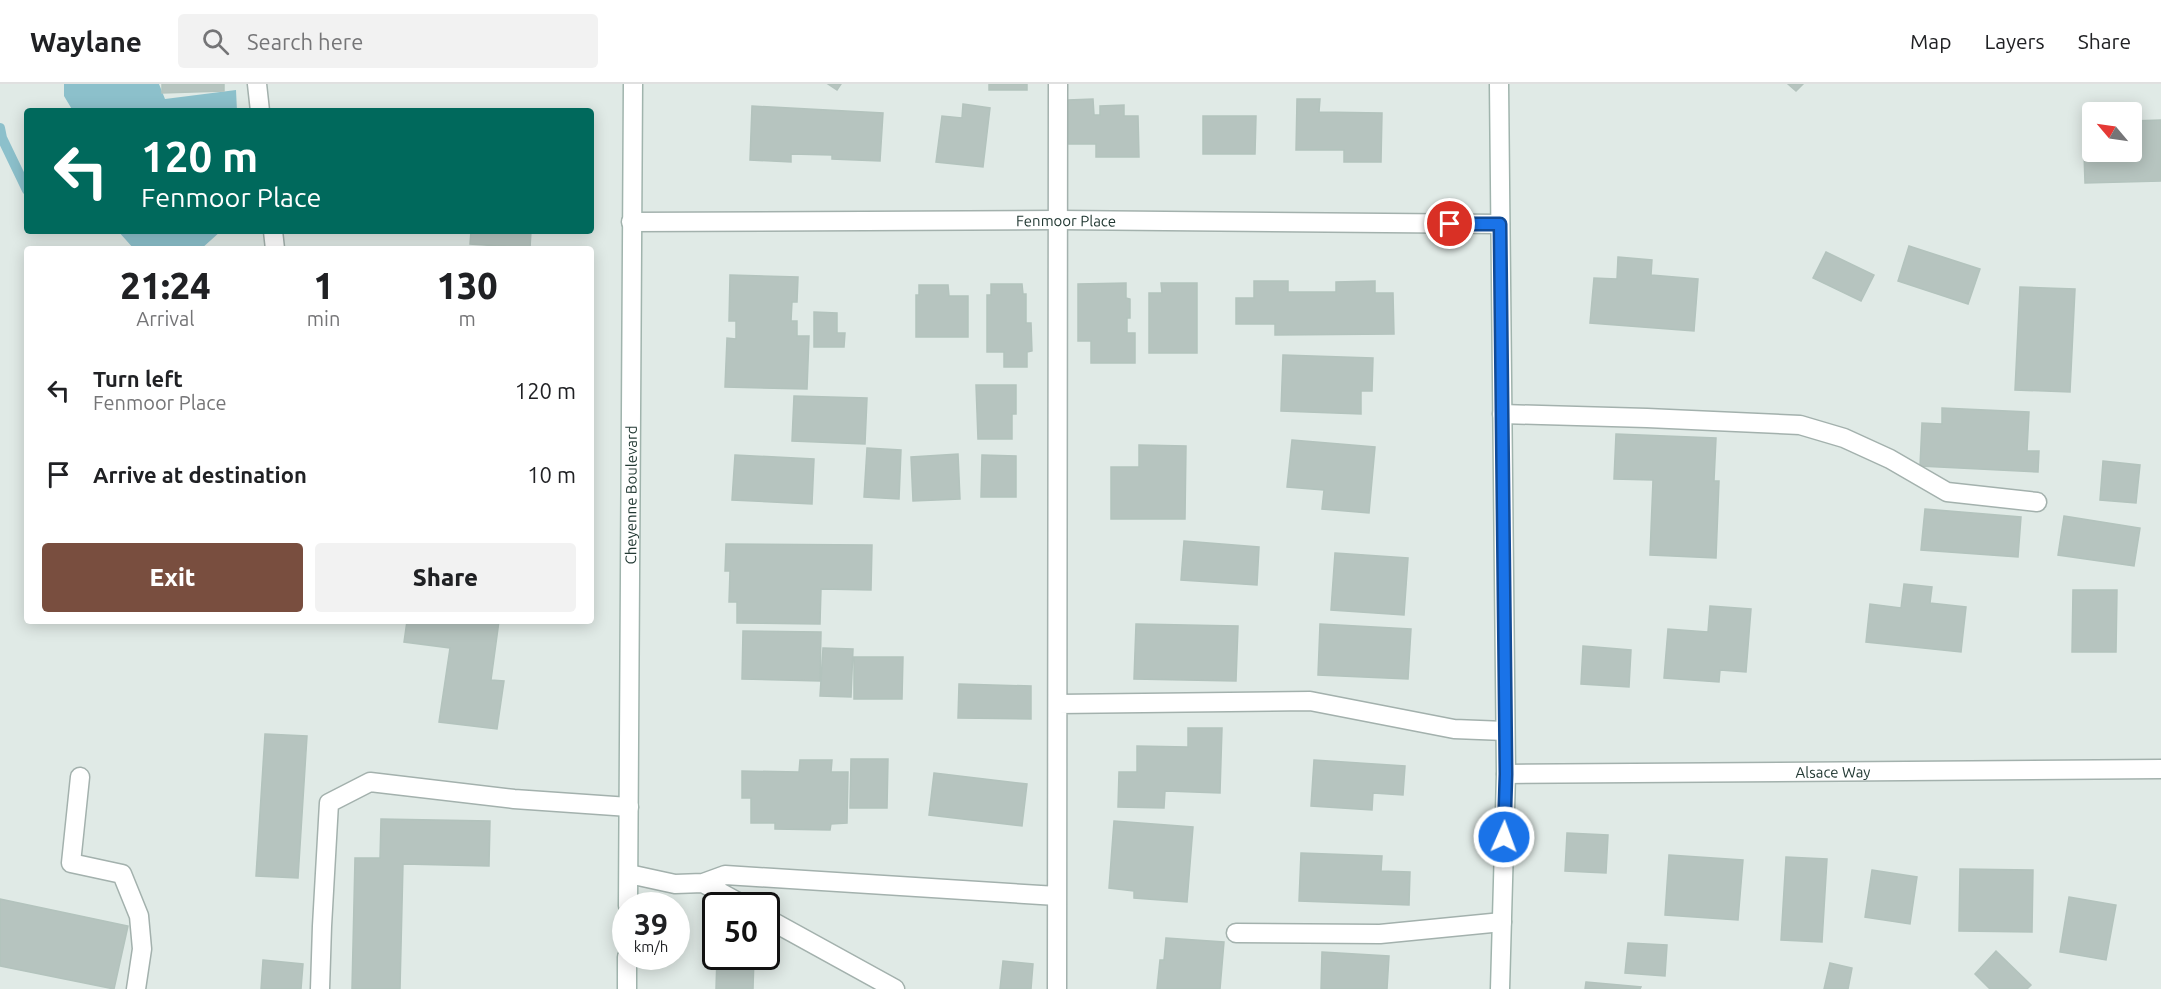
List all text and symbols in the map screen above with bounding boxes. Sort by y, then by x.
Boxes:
search box [178,14,598,68]
icon: search [199,25,232,58]
text: Waylane [30,26,142,57]
text: Search here [247,29,363,54]
text: Map [1910,29,1951,53]
text: Layers [1984,29,2045,53]
text: Share [2078,29,2131,53]
north arrow [2082,102,2142,162]
map controls [2082,102,2142,162]
icon: left [42,132,120,210]
text: 120 m [141,133,258,180]
text: Fenmoor Place [141,182,321,212]
pin [1424,198,1475,249]
icon: arrive [1433,207,1466,240]
street label: Fenmoor Place [1016,211,1116,229]
text: 21:24 [120,265,210,306]
text: 1 [313,265,334,306]
text: 130 [437,265,498,306]
text: Arrival [136,307,195,330]
text: min [307,307,340,330]
text: m [459,307,476,330]
text: Turn left [93,366,183,391]
icon: left [42,374,75,407]
text: 120 m [515,378,576,403]
text: Fenmoor Place [93,391,227,414]
street label: Cheyenne Boulevard [622,425,639,565]
icon: arrive [42,458,75,491]
text: Arrive at destination [93,462,307,487]
text: 10 m [527,462,576,487]
button: Exit [42,543,303,612]
button: Share [315,543,576,612]
street label: Alsace Way [1795,763,1871,780]
position arrow [1472,805,1536,869]
speed limit sign: 50 [702,892,780,970]
text: 39 [634,907,668,941]
text: km/h [634,938,668,955]

